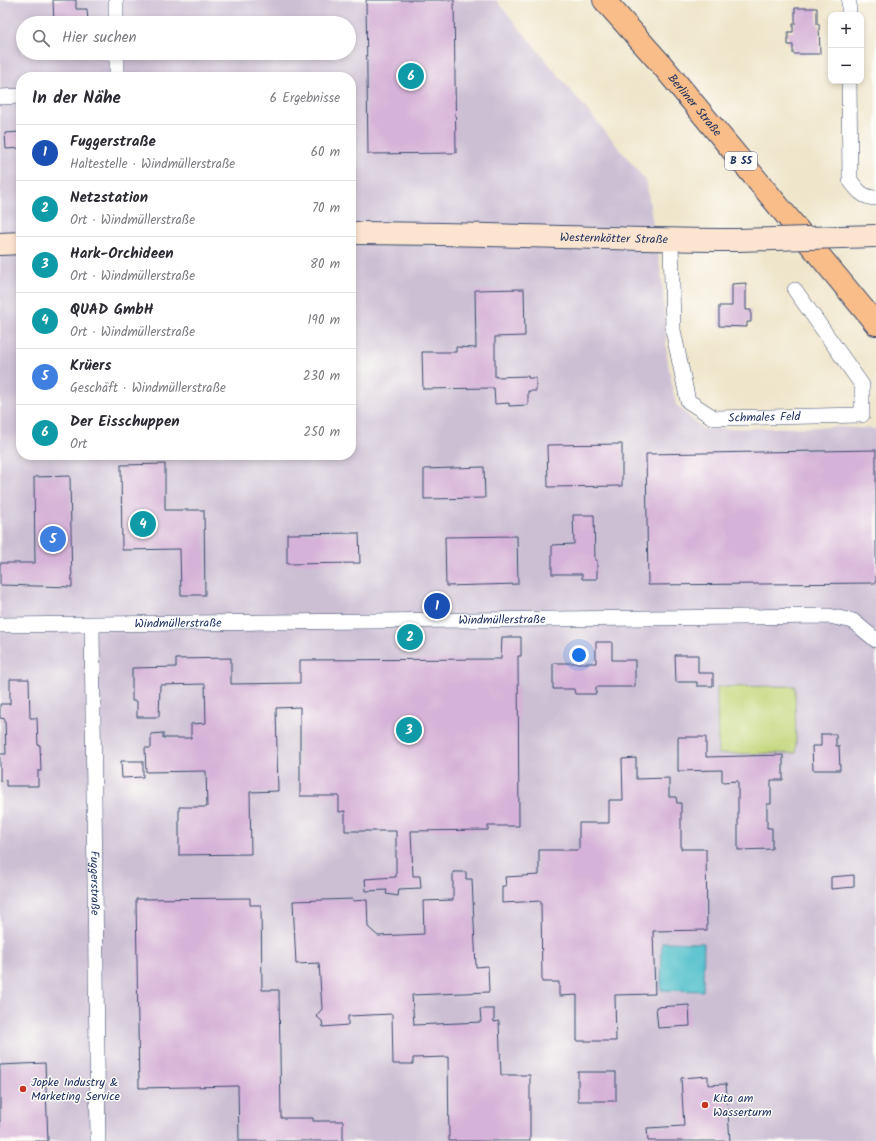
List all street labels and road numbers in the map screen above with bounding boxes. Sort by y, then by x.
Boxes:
street label: Berliner Straße [663,70,727,141]
road number: B 55 [725,152,757,170]
street label: Westernkötter Straße [560,227,669,249]
street label: Schmales Feld [728,407,802,427]
street label: Windmüllerstraße [458,610,546,630]
street label: Windmüllerstraße [134,613,222,633]
street label: Fuggerstraße [85,851,105,916]

